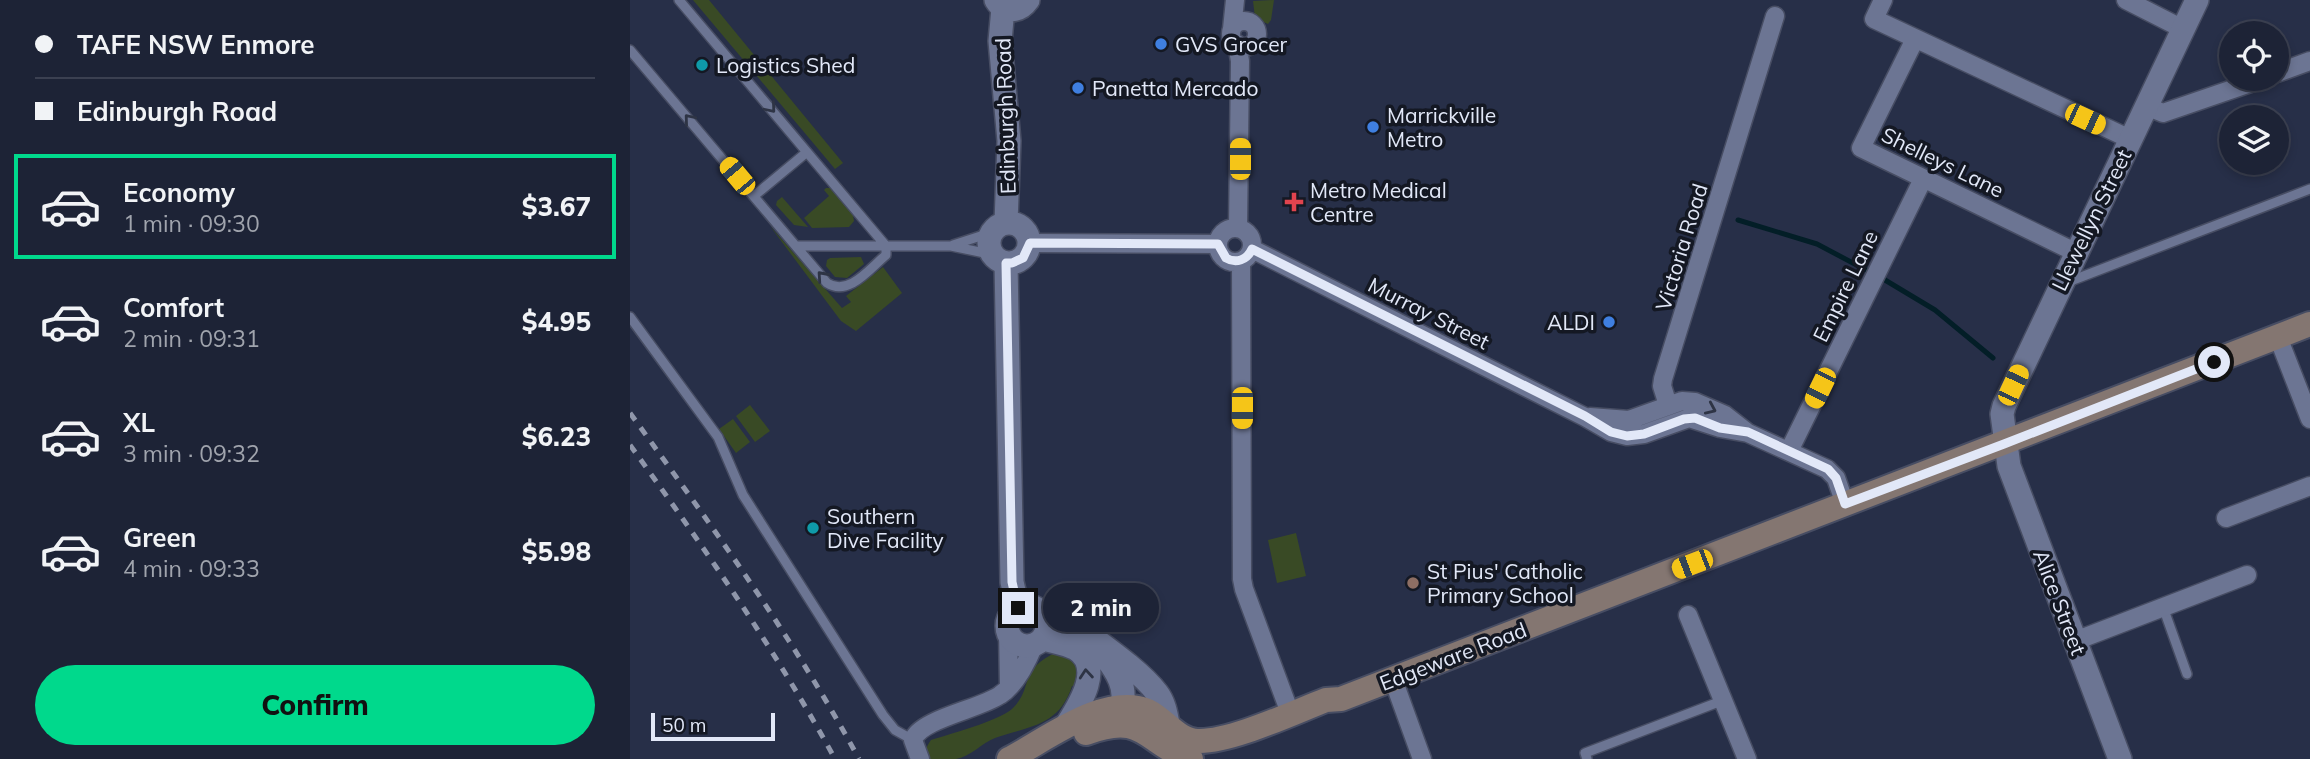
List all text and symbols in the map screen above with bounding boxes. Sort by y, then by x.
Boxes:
map controls [2219,21,2289,175]
button: locate [2219,21,2289,91]
text: TAFE NSW Enmore [77,28,315,61]
place label: GVS Grocer [1175,31,1288,57]
marker: GVS Grocer [1153,36,1169,52]
street label: Edinburgh Road [989,37,1021,195]
place label: Logistics Shed [716,52,855,78]
marker: Logistics Shed [694,57,710,73]
place label: Panetta Mercado [1092,75,1258,101]
marker: Panetta Mercado [1070,80,1086,96]
text: Edinburgh Road [77,95,277,128]
one-way arrow [762,101,775,113]
car [2062,101,2109,137]
place label: Marrickville Metro [1387,102,1496,152]
button: layers [2219,105,2289,175]
one-way arrow [685,115,697,128]
marker: Marrickville Metro [1365,119,1381,135]
street label: Shelleys Lane [1878,121,2008,203]
car [1230,138,1251,180]
street label: Llewellyn Street [2046,145,2136,295]
car [716,153,759,199]
icon: car [39,175,102,238]
text: Economy [123,176,235,209]
place label: Metro Medical Centre [1310,177,1447,227]
street label: Victoria Road [1649,180,1713,314]
text: $3.67 [522,190,591,223]
marker: Metro Medical Centre [1284,192,1304,212]
text: 1 min · 09:30 [123,209,260,238]
street label: Empire Lane [1807,226,1883,346]
one-way arrow [818,271,831,284]
street label: Murray Street [1364,271,1494,355]
icon: car [39,290,102,353]
text: Comfort [123,291,224,324]
text: $4.95 [522,305,591,338]
place label: ALDI [1547,309,1595,335]
marker: ALDI [1601,314,1617,330]
text: 2 min · 09:31 [123,324,260,353]
route start [2198,346,2230,378]
car [1995,362,2032,408]
car [1802,365,1839,411]
car [1232,387,1253,429]
one-way arrow [1703,401,1716,415]
icon: car [39,405,102,468]
text: XL [123,406,155,439]
text: $6.23 [522,420,591,453]
text: 3 min · 09:32 [123,439,260,468]
place label: Southern Dive Facility [827,503,944,553]
icon: car [39,520,102,583]
marker: Southern Dive Facility [805,520,821,536]
text: Green [123,521,196,554]
text: $5.98 [522,535,591,568]
street label: Alice Street [2028,546,2092,658]
car [1669,547,1716,581]
text: 4 min · 09:33 [123,554,260,583]
place label: St Pius' Catholic Primary School [1427,558,1583,608]
marker: St Pius' Catholic Primary School [1405,575,1421,591]
callout: 2 min [1042,584,1158,632]
route end [1002,592,1034,624]
text: 2 min [1070,593,1132,622]
street label: Edgeware Road [1376,616,1530,696]
button: Confirm [35,665,595,745]
one-way arrow [1079,668,1094,679]
scale bar [651,710,775,742]
text: 50 m [662,713,706,737]

